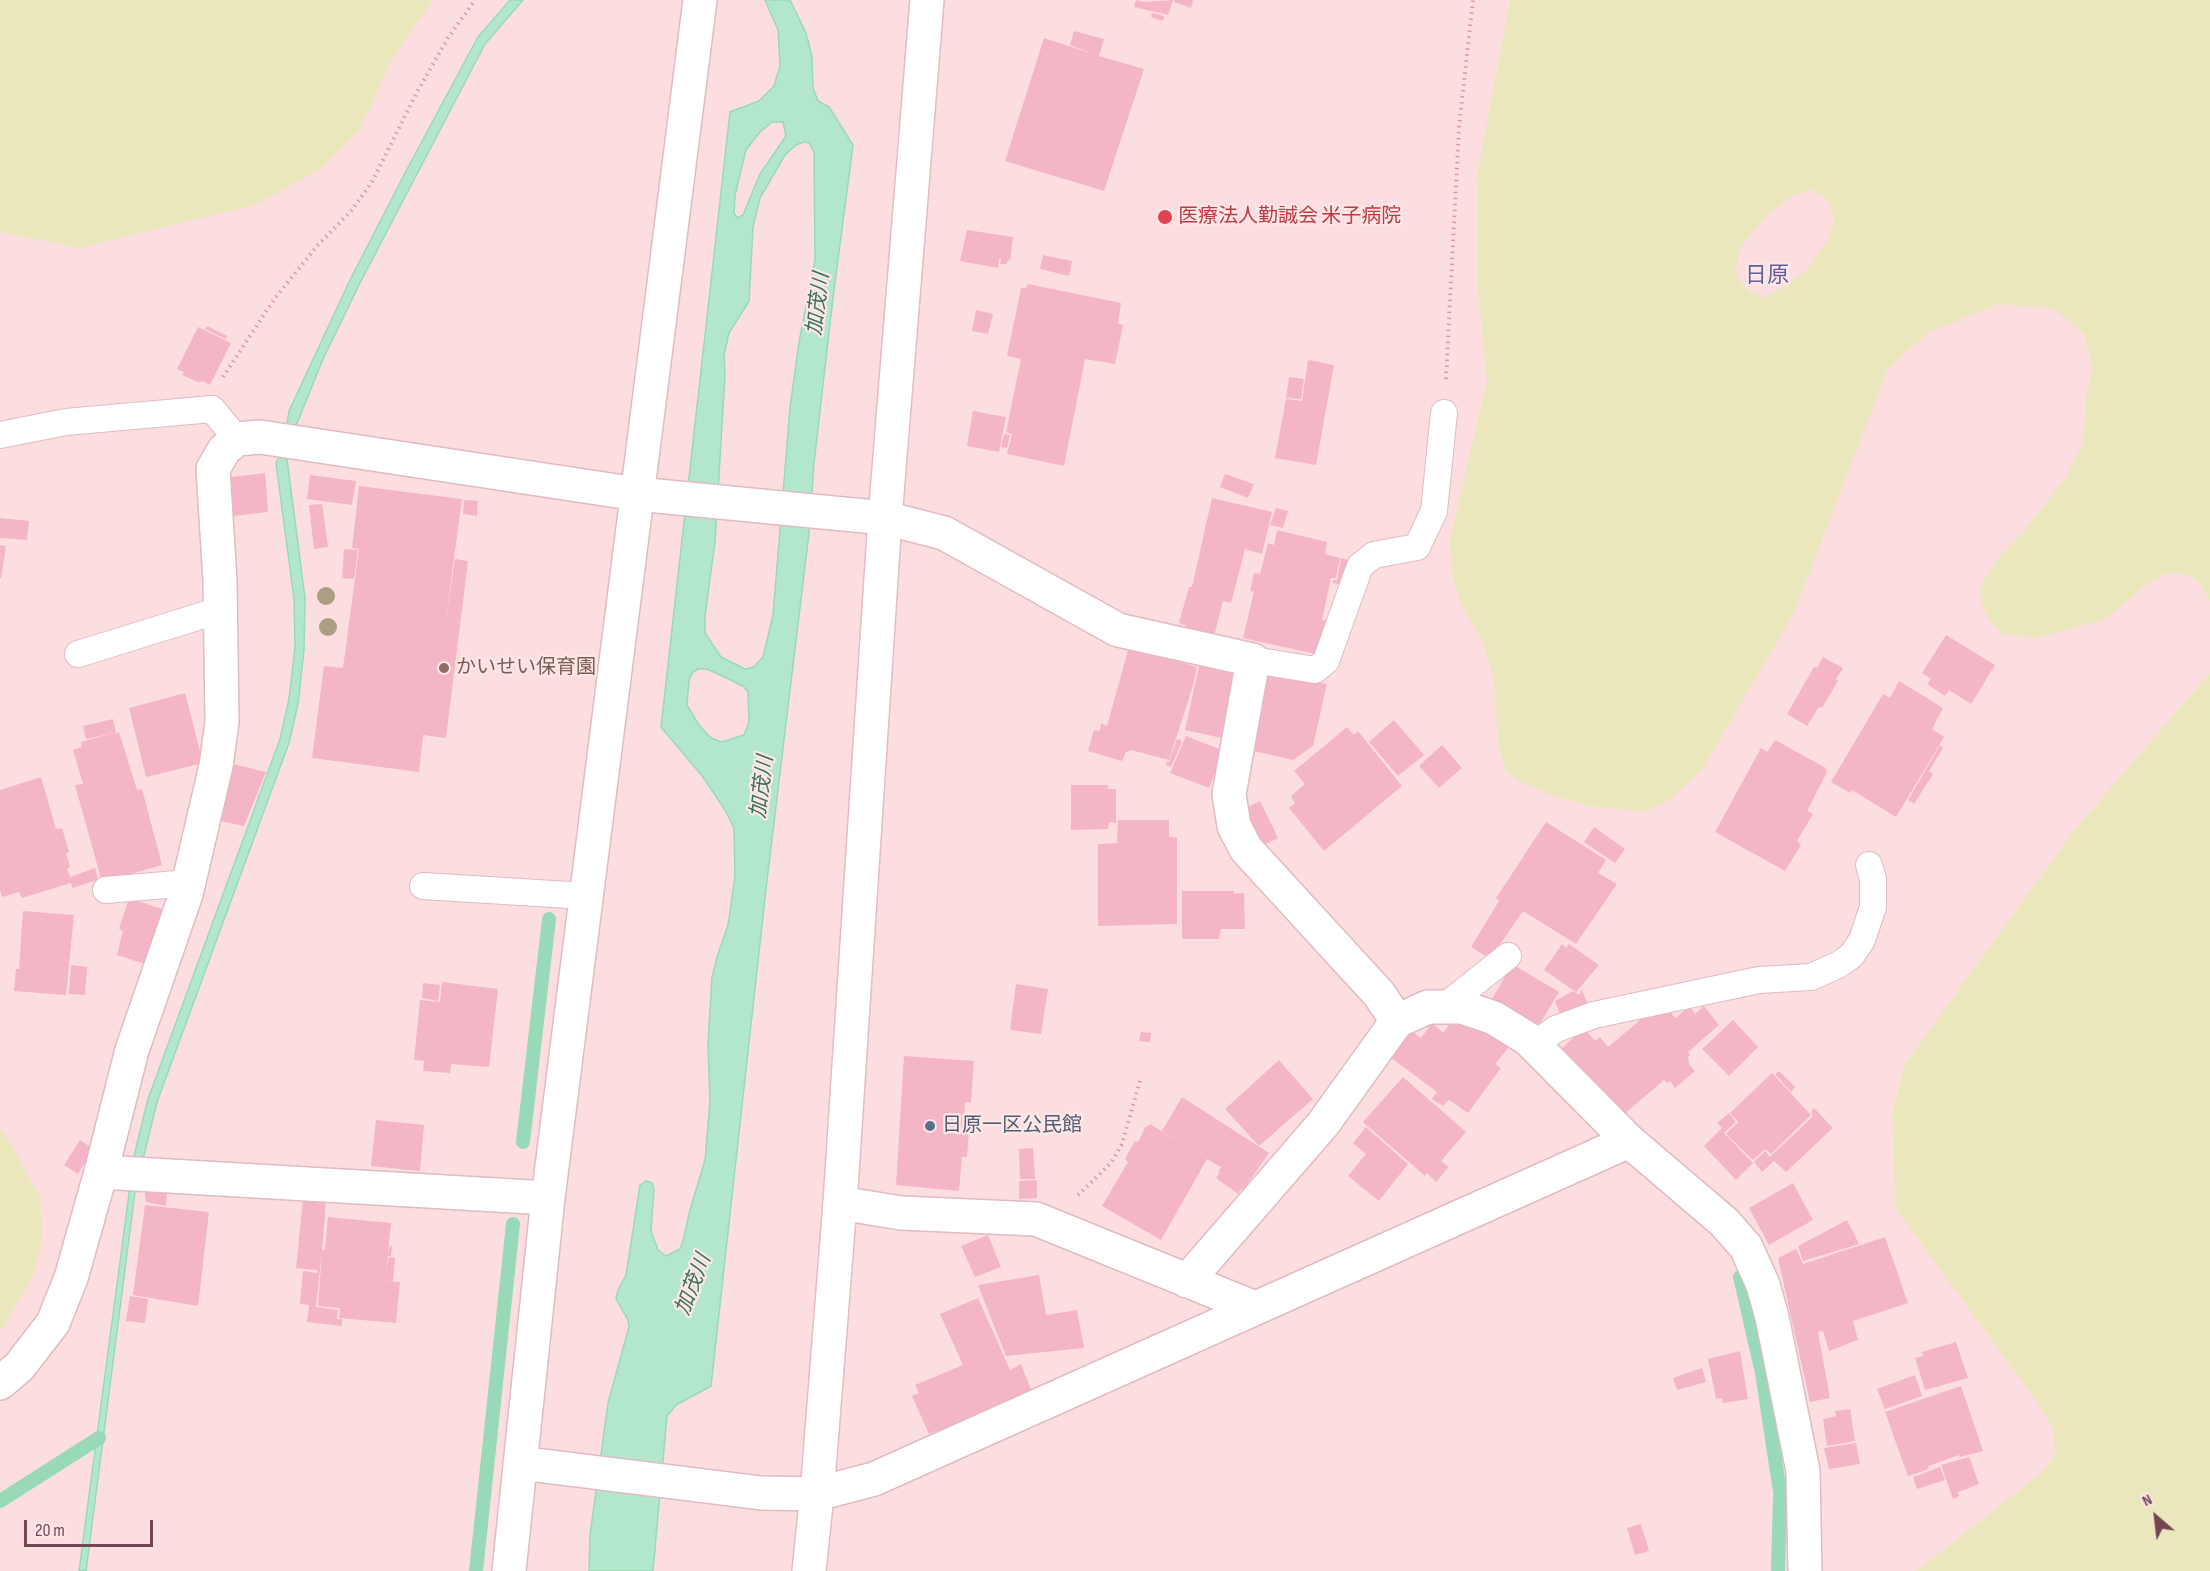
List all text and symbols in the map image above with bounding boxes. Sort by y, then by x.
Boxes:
place label: 医療法人勤誠会 米子病院 [1178,205,1401,229]
marker: 医療法人勤誠会 米子病院 [1156,208,1174,226]
district label: 日原 [1745,263,1789,289]
water label: 加茂川 [803,271,835,337]
place label: かいせい保育園 [456,656,596,680]
marker: かいせい保育園 [437,661,451,675]
water label: 加茂川 [747,754,779,820]
place label: 日原一区公民館 [942,1114,1082,1138]
marker: 日原一区公民館 [923,1119,937,1133]
water label: 加茂川 [671,1251,717,1319]
north arrow [2126,1487,2186,1547]
text: N [2139,1490,2156,1511]
scale bar [27,1508,156,1546]
text: 20 m [35,1520,65,1541]

